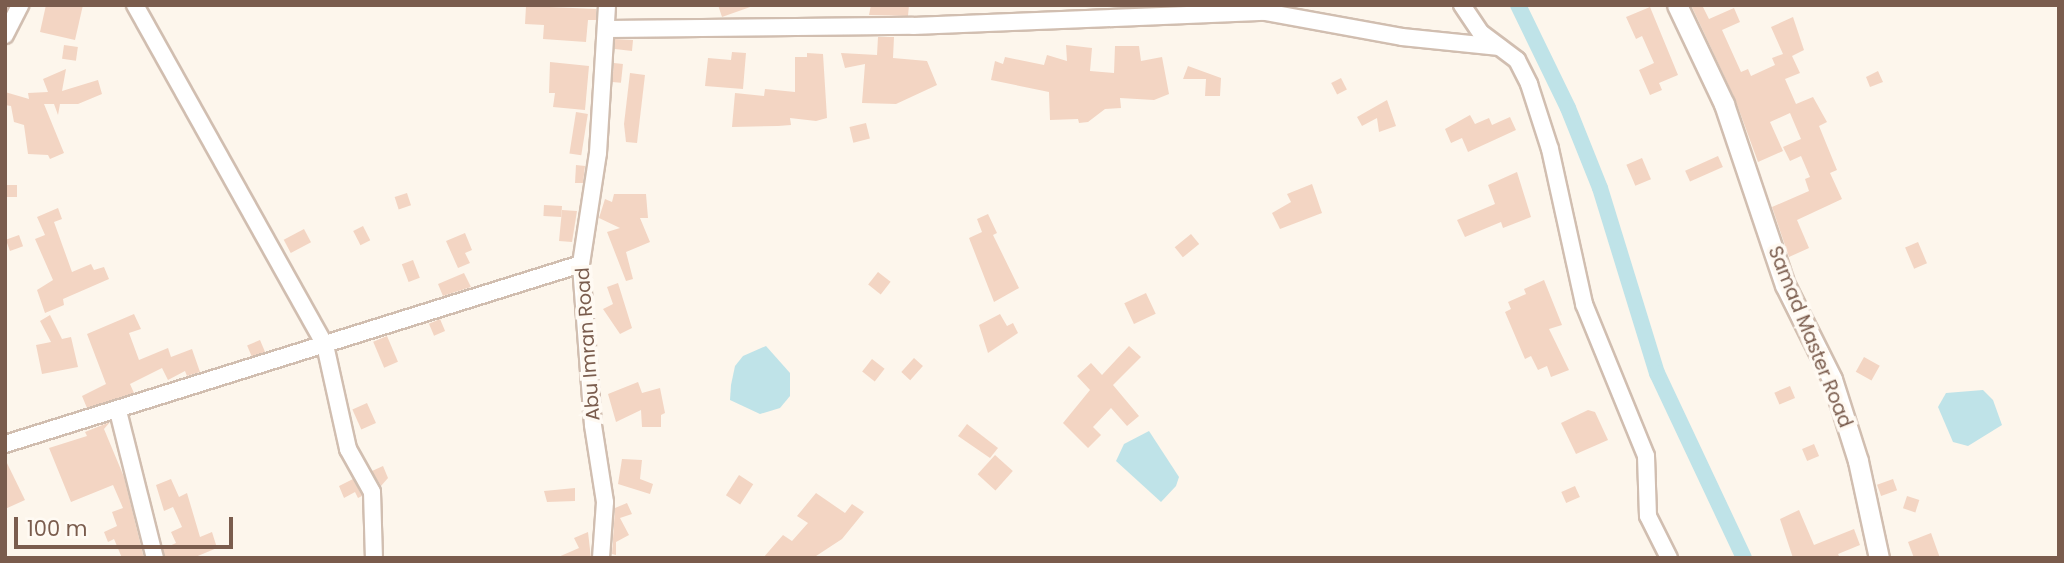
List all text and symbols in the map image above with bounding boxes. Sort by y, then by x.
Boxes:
street label: Samad Master Road [1763,243,1857,431]
street label: Abu Imran Road [571,267,605,421]
scale bar [18,504,236,548]
text: 100 m [27,514,87,543]

